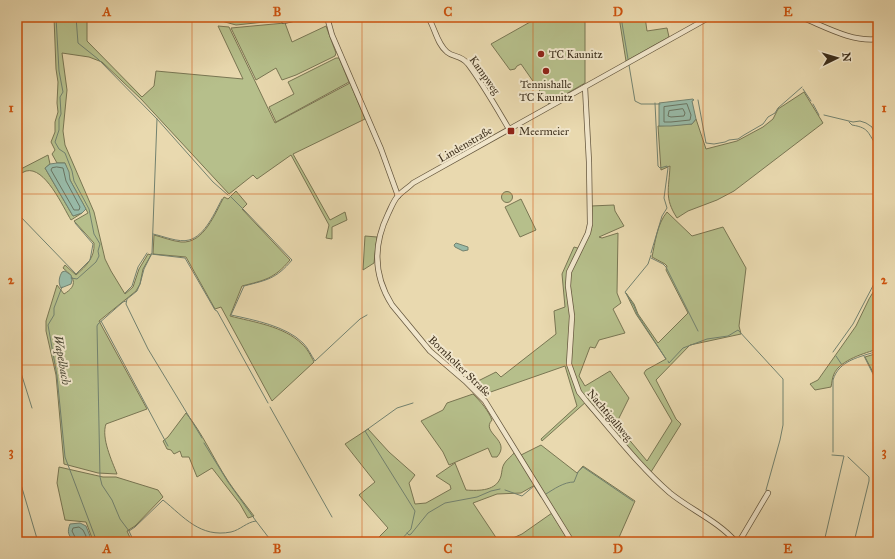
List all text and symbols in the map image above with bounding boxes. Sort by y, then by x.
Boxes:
text: A [102,4,112,20]
text: B [273,4,282,20]
text: C [444,4,453,20]
text: D [613,4,623,20]
text: E [783,4,793,20]
north arrow [817,38,857,78]
place label: TC Kaunitz [549,48,603,61]
marker: TC Kaunitz [536,49,546,59]
text: N [840,52,853,63]
street label: Kampweg [467,54,503,98]
marker: Tennishalle TC Kaunitz [541,66,551,76]
place label: Tennishalle TC Kaunitz [519,78,573,104]
text: 1 [8,100,14,116]
text: 1 [881,100,887,116]
street label: Lindenstraße [436,124,495,165]
place label: Meermeier [519,125,570,138]
marker: Meermeier [506,126,516,136]
text: 2 [8,272,15,288]
text: 2 [881,272,888,288]
street label: Bornholter Straße [426,333,494,400]
water label: Wapelbach [50,334,73,386]
street label: Nachtigallweg [584,387,636,445]
text: 3 [8,444,14,460]
text: 3 [881,444,887,460]
text: A [102,541,112,557]
text: B [273,541,282,557]
text: C [444,541,453,557]
text: D [613,541,623,557]
text: E [783,541,793,557]

